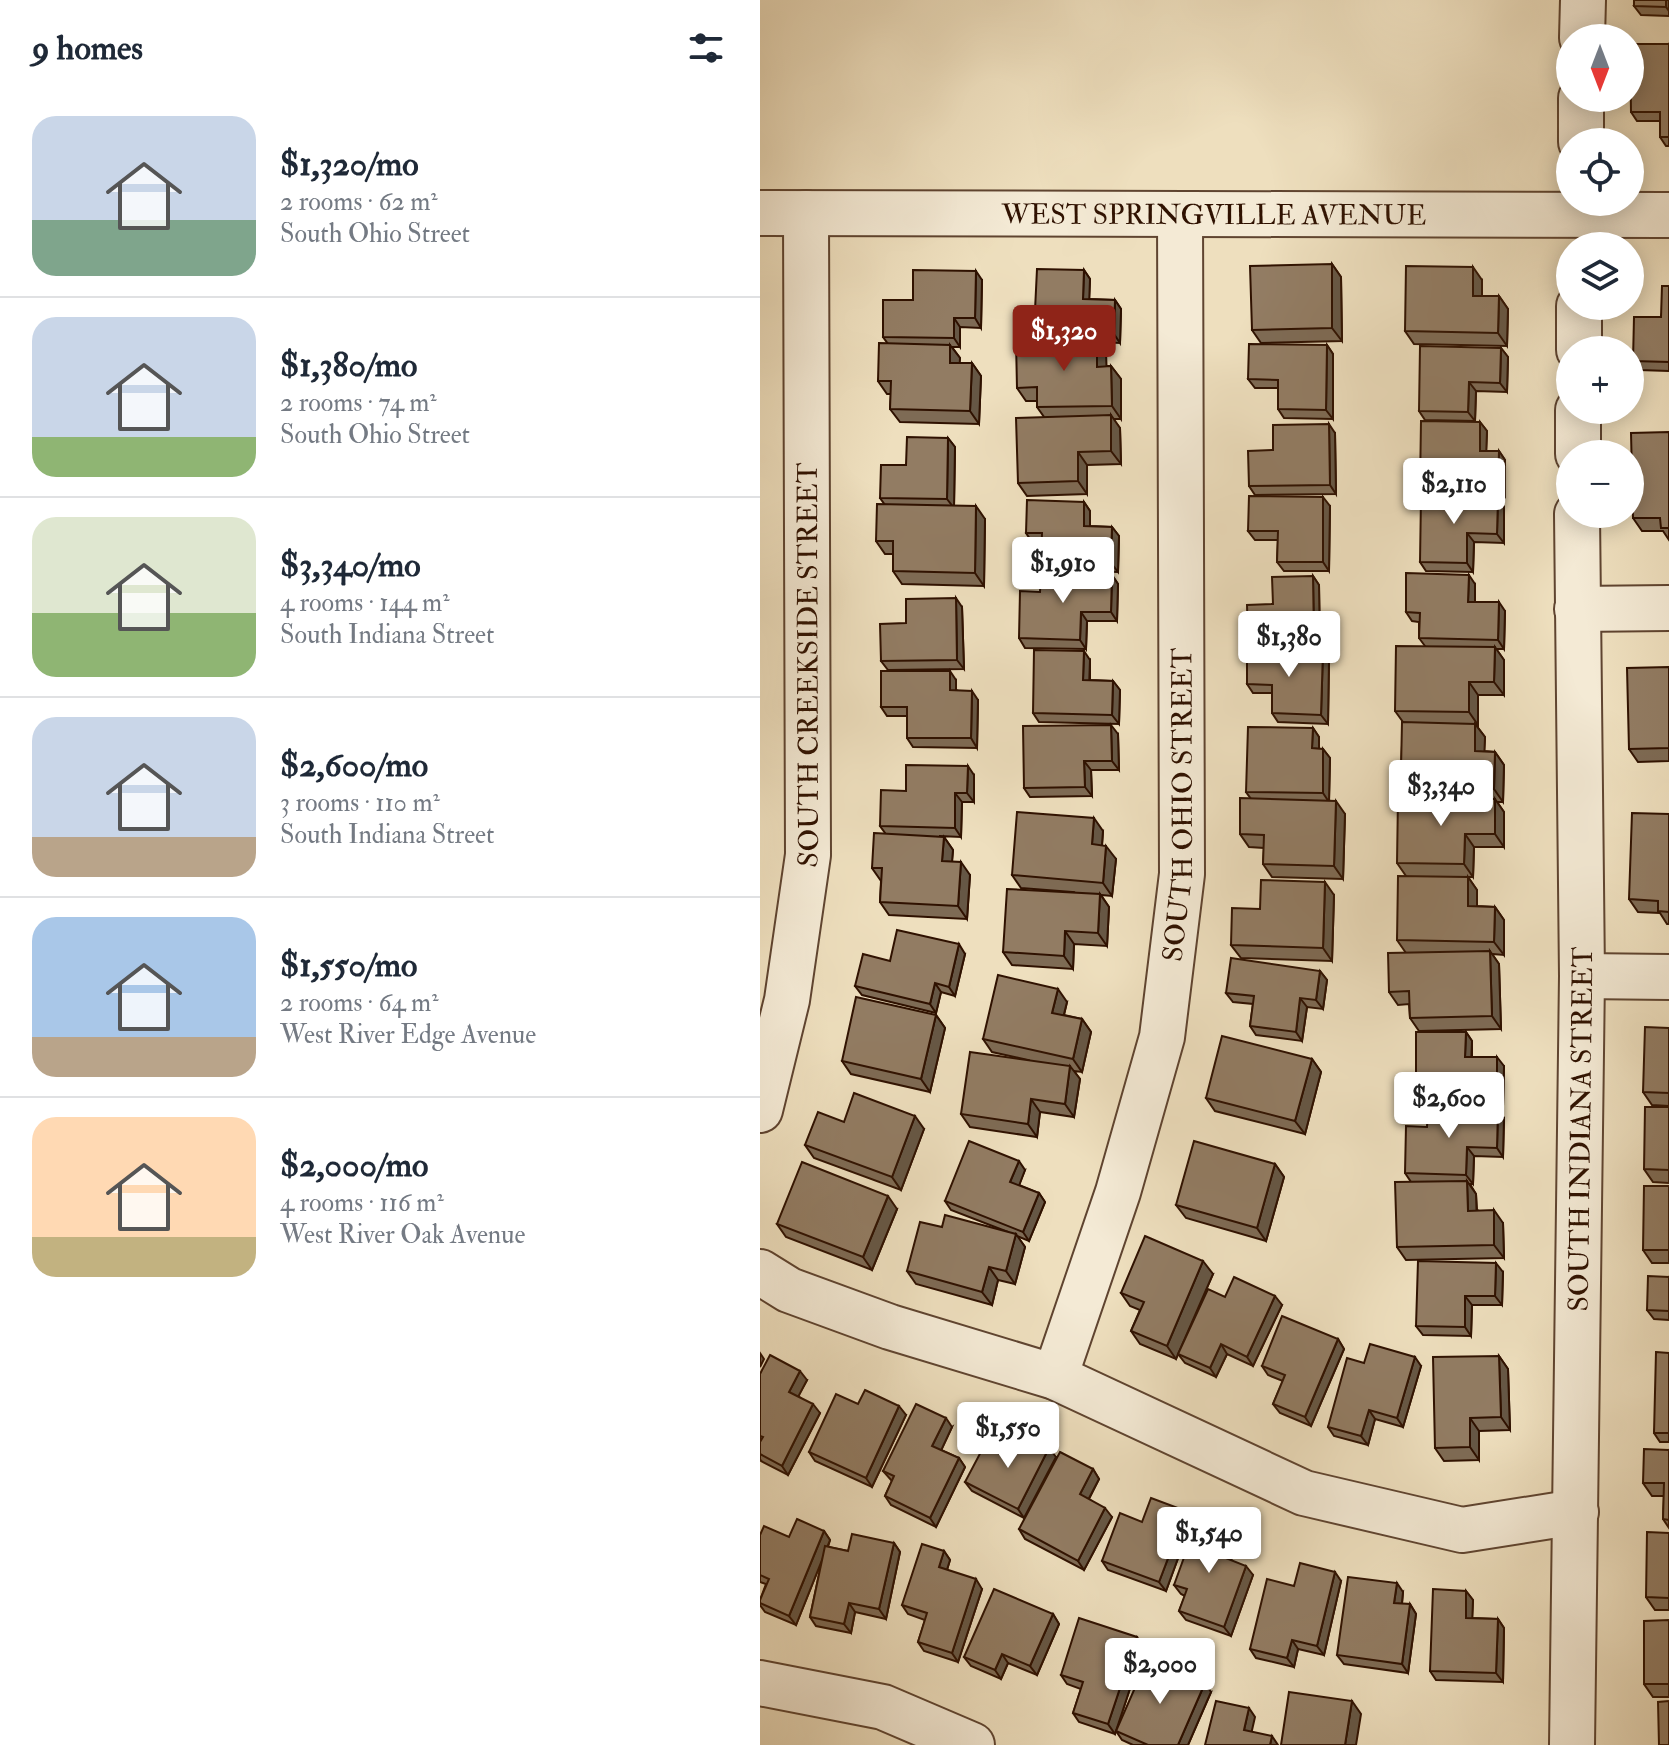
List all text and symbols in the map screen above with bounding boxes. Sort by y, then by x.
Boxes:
north arrow [1556,24,1644,112]
map controls [1556,24,1644,528]
icon: filters [684,26,728,70]
text: 9 homes [32,27,143,70]
button: locate [1556,128,1644,216]
text: $1,320/mo [280,143,419,186]
icon: home [96,148,192,244]
text: 2 rooms · 62 m² [280,186,438,218]
street label: WEST SPRINGVILLE AVENUE [1001,198,1426,233]
text: South Ohio Street [280,218,470,250]
button: layers [1556,232,1644,320]
pin: $1,320 [999,305,1129,373]
text: $1,320 [1031,315,1097,347]
button: + [1556,336,1644,424]
text: $1,380/mo [280,344,417,387]
icon: home [96,349,192,445]
text: 2 rooms · 74 m² [280,387,437,419]
text: South Ohio Street [280,419,470,451]
button: − [1556,440,1644,528]
pin: $2,110 [1389,458,1519,526]
street label: SOUTH CREEKSIDE STREET [790,462,827,870]
text: $2,110 [1421,468,1487,500]
pin: $1,910 [998,537,1128,605]
text: $3,340/mo [280,544,421,587]
text: $1,910 [1030,547,1096,579]
icon: home [96,549,192,645]
text: 4 rooms · 144 m² [280,587,450,619]
pin: $1,380 [1224,611,1354,679]
text: South Indiana Street [280,619,494,651]
text: $1,380 [1256,621,1322,653]
street label: SOUTH OHIO STREET [1155,647,1201,964]
text: $2,600/mo [280,744,428,787]
icon: home [96,749,192,845]
pin: $3,340 [1376,760,1506,828]
text: $3,340 [1407,770,1475,802]
text: 3 rooms · 110 m² [280,787,440,819]
text: South Indiana Street [280,819,494,851]
text: $1,550/mo [280,944,417,987]
street label: SOUTH INDIANA STREET [1562,946,1601,1312]
icon: home [96,949,192,1045]
text: 2 rooms · 64 m² [280,987,439,1019]
text: West River Edge Avenue [280,1019,536,1051]
pin: $2,600 [1384,1072,1514,1140]
text: $2,600 [1412,1082,1486,1114]
text: $2,000/mo [280,1144,428,1187]
icon: home [96,1149,192,1245]
text: 4 rooms · 116 m² [280,1187,444,1219]
text: West River Oak Avenue [280,1219,525,1251]
pin: $1,550 [943,1402,1073,1470]
text: $1,550 [975,1412,1041,1444]
pin: $1,540 [1144,1507,1274,1575]
text: $1,540 [1175,1517,1243,1549]
pin: $2,000 [1095,1638,1225,1706]
text: $2,000 [1123,1648,1197,1680]

